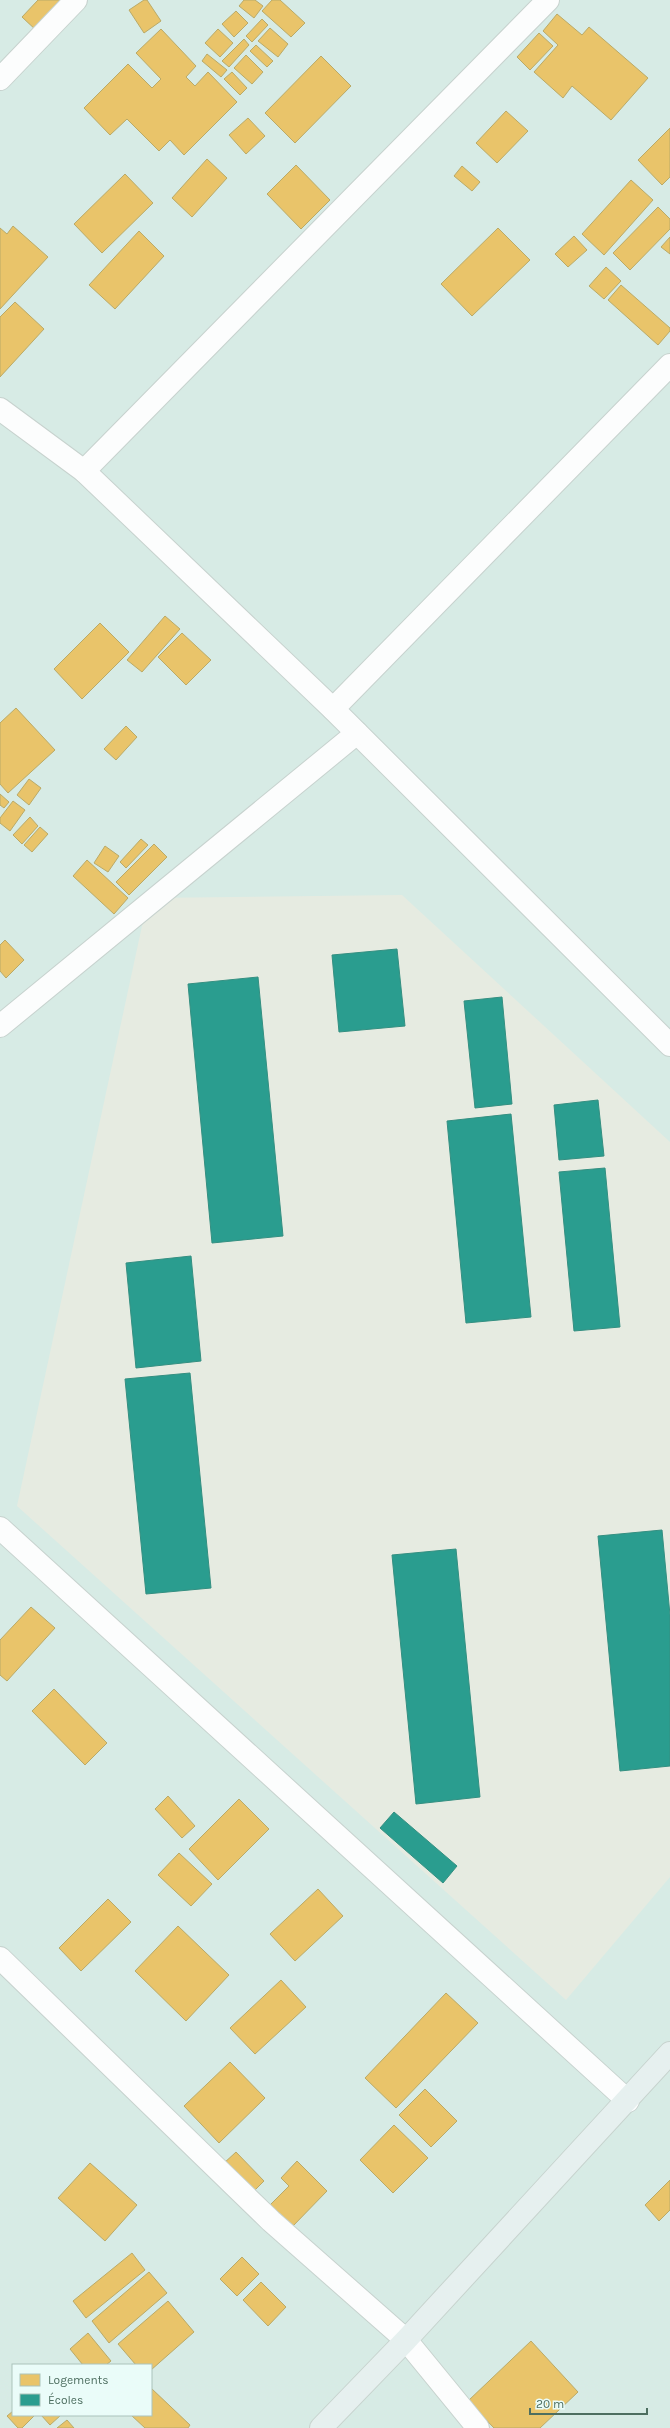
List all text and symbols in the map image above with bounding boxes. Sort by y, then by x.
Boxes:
legend [12,2364,152,2416]
text: Logements [48,2373,109,2387]
scale bar [530,2390,647,2416]
text: Écoles [48,2392,83,2407]
text: 20 m [536,2397,564,2411]

